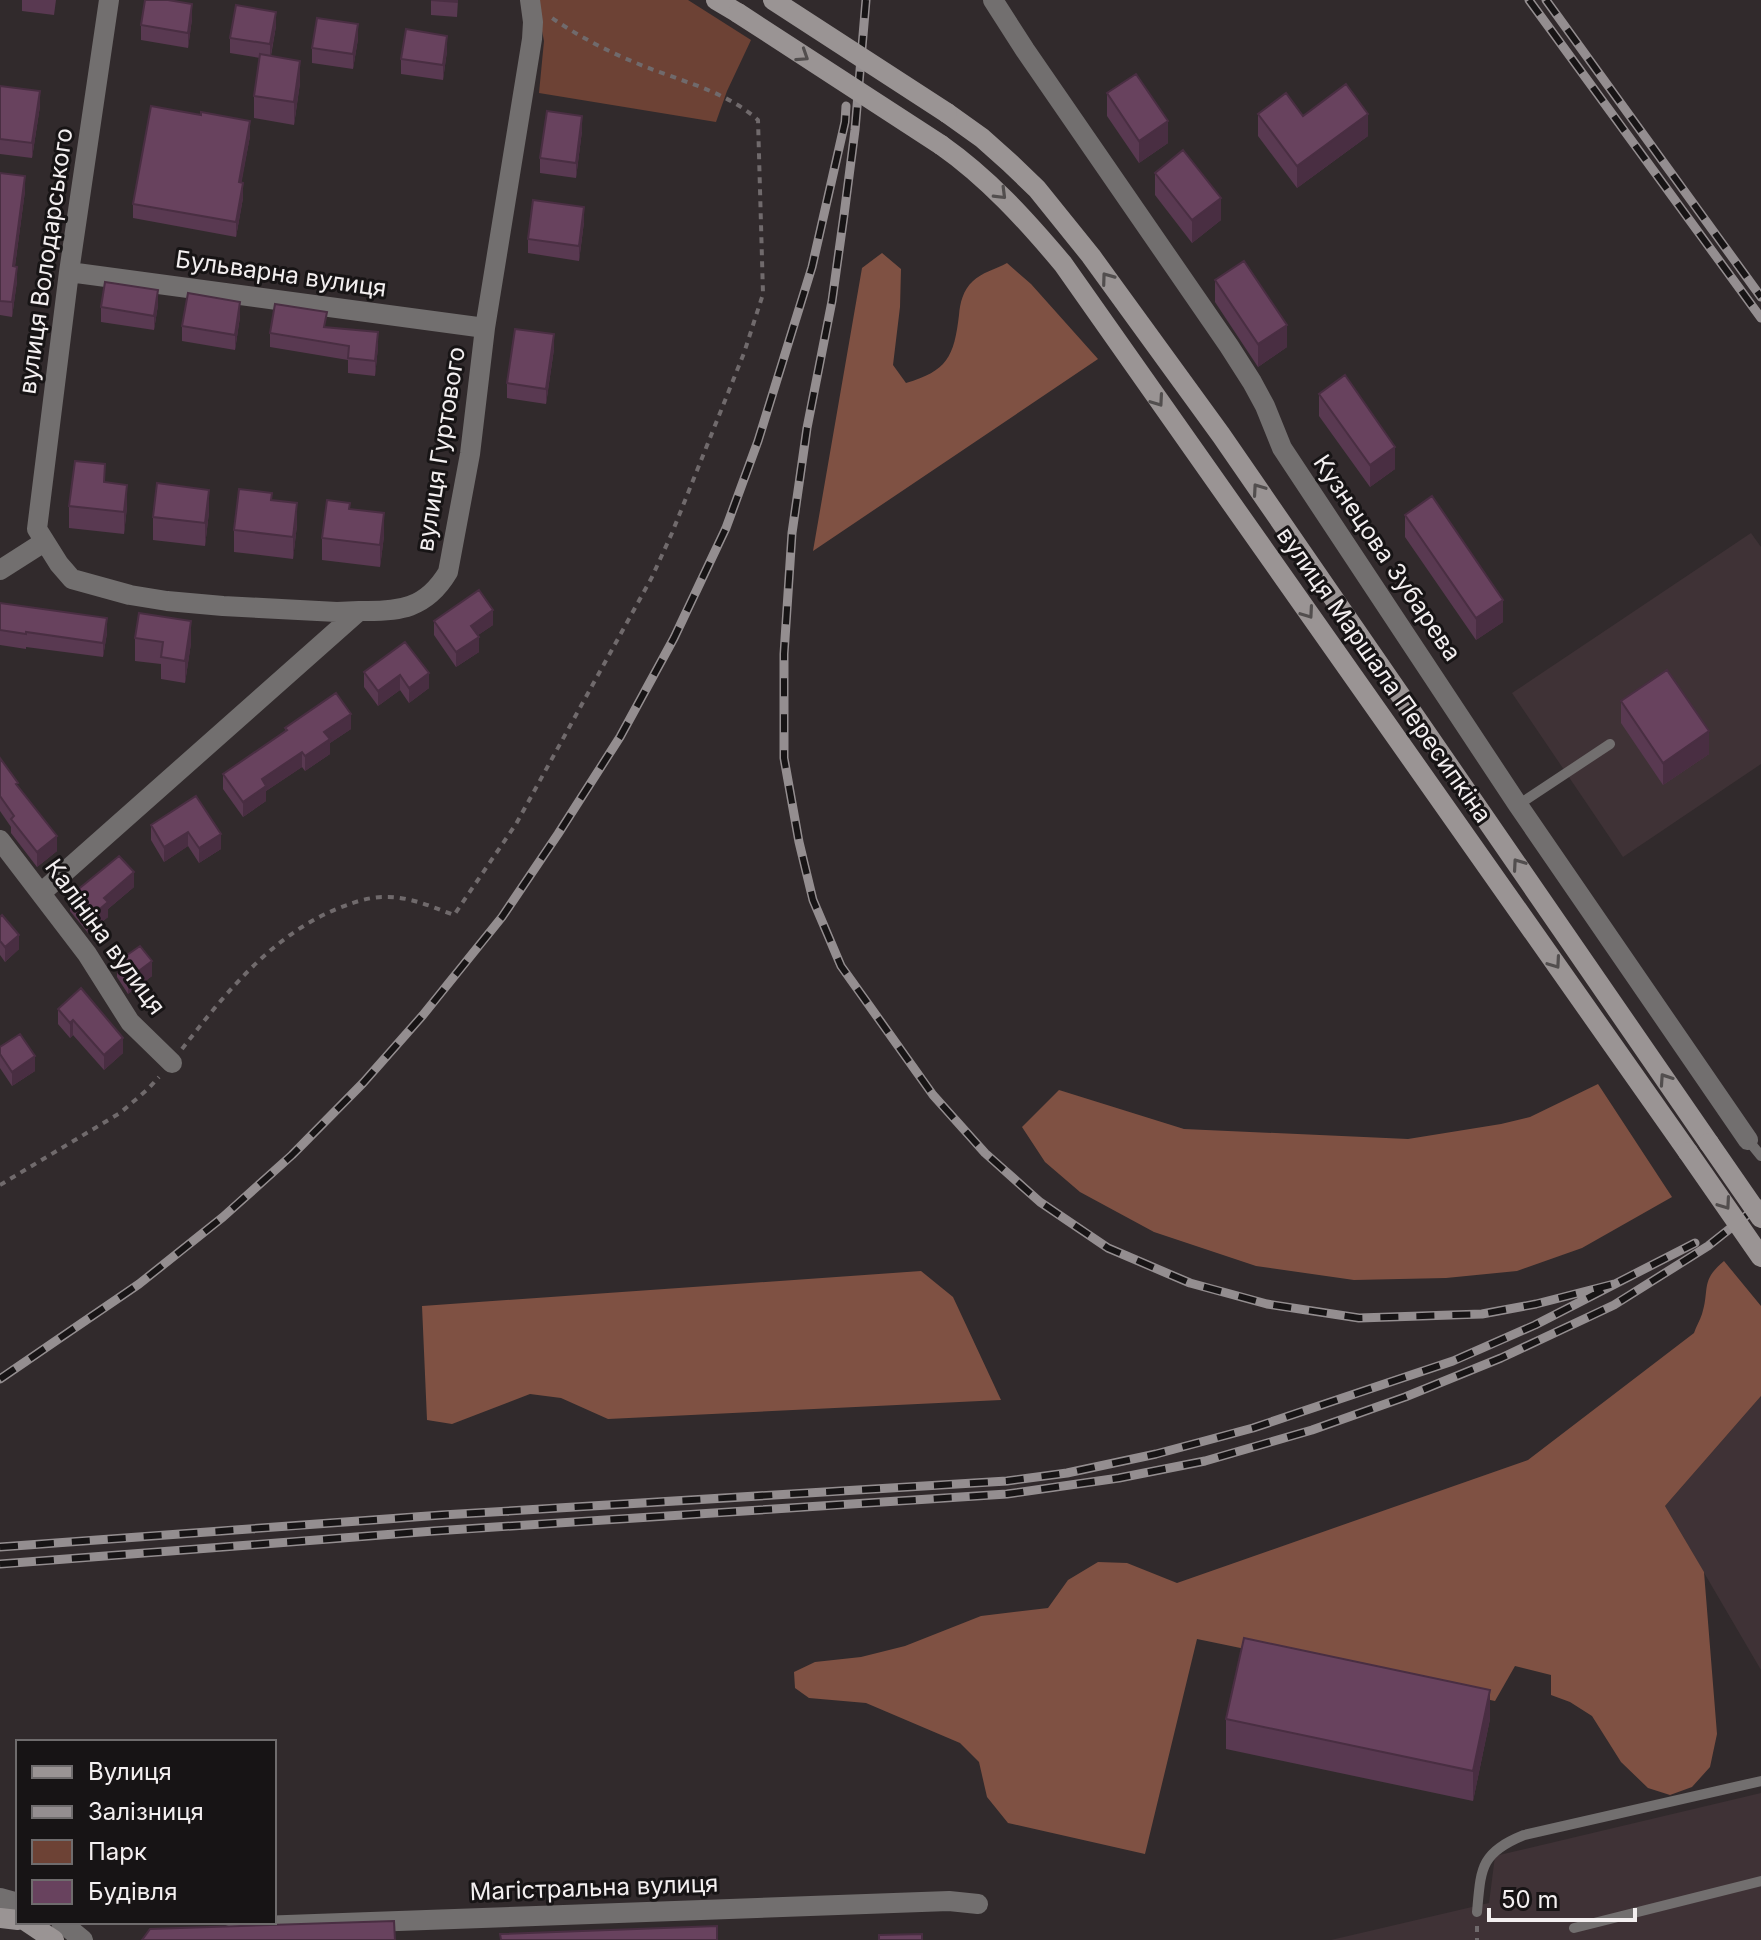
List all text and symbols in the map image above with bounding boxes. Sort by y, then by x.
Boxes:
one-way arrow [794,46,809,61]
street label: вулиця Володарського [12,126,79,396]
one-way arrow [992,185,1006,199]
street label: Бульварна вулиця [174,244,388,303]
one-way arrow [1102,272,1117,286]
street label: вулиця Гуртового [410,345,471,553]
one-way arrow [1148,392,1163,406]
street label: Кузнецова Зубарева [1308,449,1467,666]
one-way arrow [1253,484,1268,498]
street label: вулиця Маршала Пересипкіна [1271,521,1498,828]
one-way arrow [1298,605,1313,619]
street label: Калініна вулиця [39,853,172,1020]
one-way arrow [1513,859,1528,873]
one-way arrow [1545,954,1560,968]
one-way arrow [1659,1073,1674,1087]
one-way arrow [1715,1196,1730,1210]
legend [16,1740,276,1924]
text: Вулиця [88,1757,172,1786]
text: Залізниця [88,1797,204,1826]
text: Парк [88,1837,147,1866]
street label: Магістральна вулиця [469,1869,719,1906]
scale bar [1489,1872,1635,1922]
text: Будівля [88,1877,177,1906]
text: 50 m [1501,1885,1559,1914]

